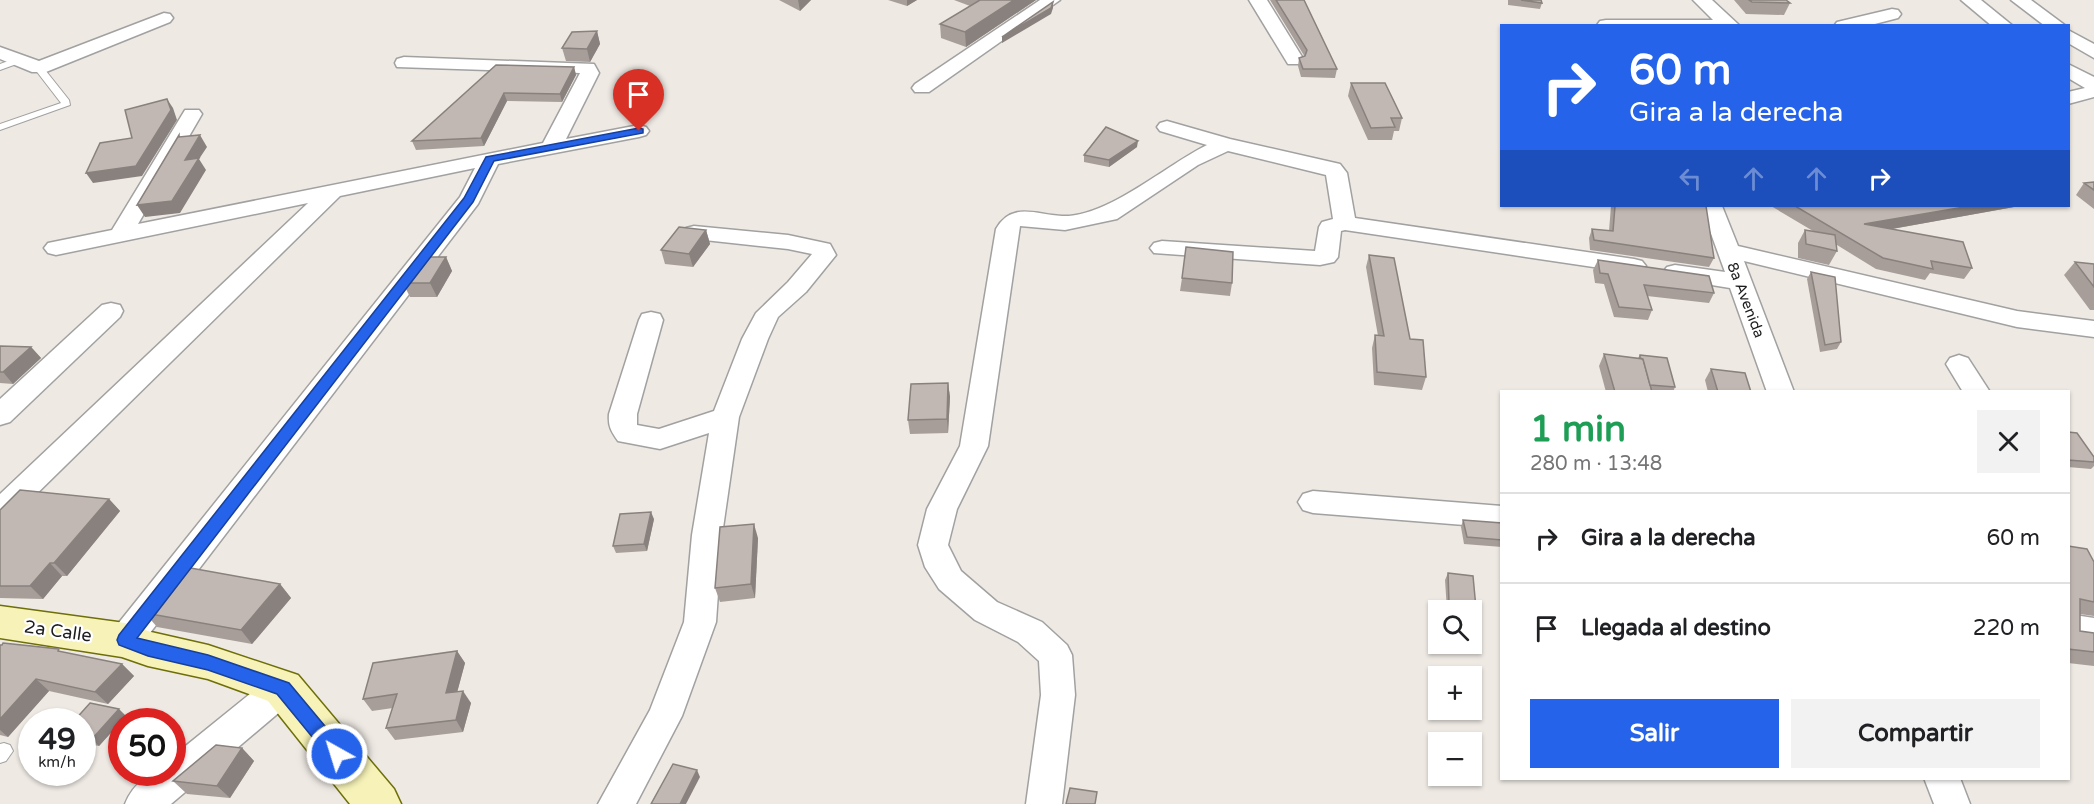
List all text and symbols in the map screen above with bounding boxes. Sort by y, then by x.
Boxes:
text: 60 m [1629,45,1731,96]
icon: right [1530,48,1608,126]
pin [613,69,664,131]
icon: arrive [622,78,655,111]
text: Gira a la derecha [1629,96,1843,129]
icon: left [1674,162,1707,195]
icon: ahead [1737,162,1770,195]
icon: ahead [1800,162,1833,195]
icon: right [1863,162,1896,195]
street label: 8a Avenida [1723,260,1769,340]
text: 1 min [1530,408,1626,451]
button: close [1977,410,2040,473]
text: 280 m · 13:48 [1530,452,1662,476]
icon: right [1530,522,1563,555]
text: Gira a la derecha [1581,525,1756,551]
text: 60 m [1986,525,2040,551]
map controls [1428,600,1482,786]
button: search [1428,600,1482,654]
icon: arrive [1530,612,1563,645]
street label: 2a Calle [23,615,93,647]
text: Llegada al destino [1581,615,1771,641]
text: 220 m [1973,615,2040,641]
button: + [1428,666,1482,720]
button: Salir [1530,699,1779,768]
button: Compartir [1791,699,2040,768]
speed limit sign: 50 [108,708,186,786]
text: 49 [38,721,76,758]
position arrow [305,722,369,786]
button: − [1428,732,1482,786]
text: km/h [38,753,76,771]

